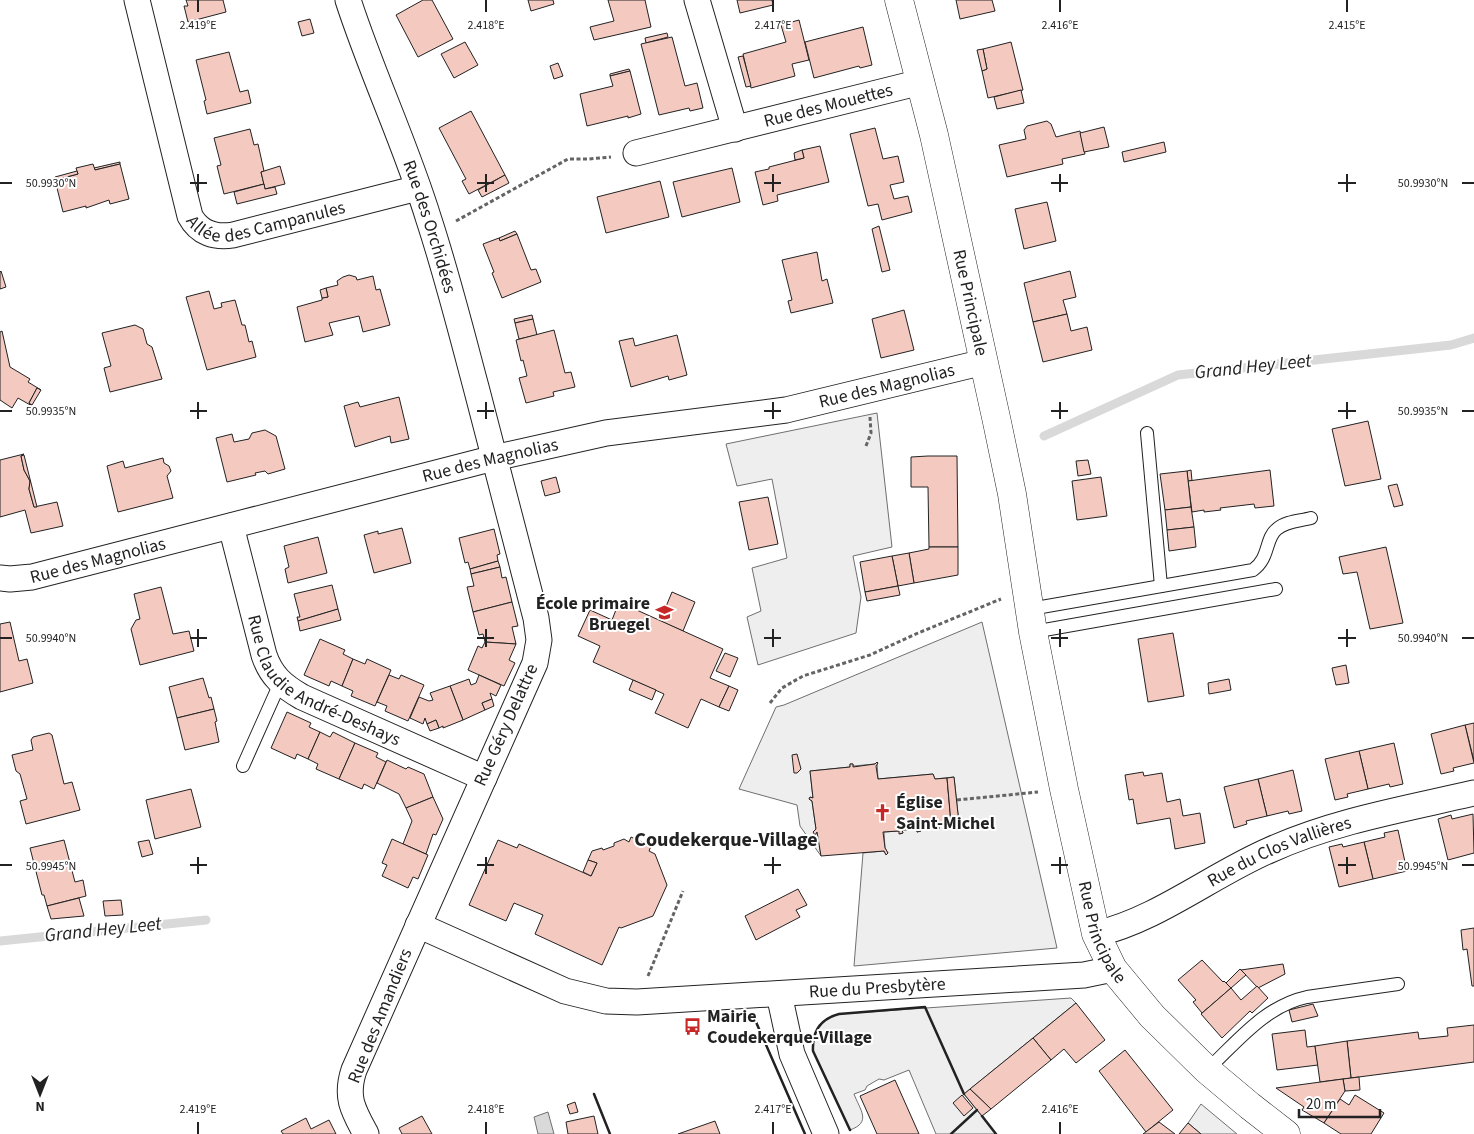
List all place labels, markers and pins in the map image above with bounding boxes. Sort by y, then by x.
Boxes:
place label: École primaire Bruegel [536,591,650,637]
school or university icon: École primaire Bruegel [654,603,674,623]
place label: Église Saint-Michel [896,790,995,836]
church icon: Église Saint-Michel [872,802,892,822]
place label: Mairie Coudekerque-Village [707,1004,872,1050]
bus stop icon: Mairie Coudekerque-Village [683,1016,703,1036]

